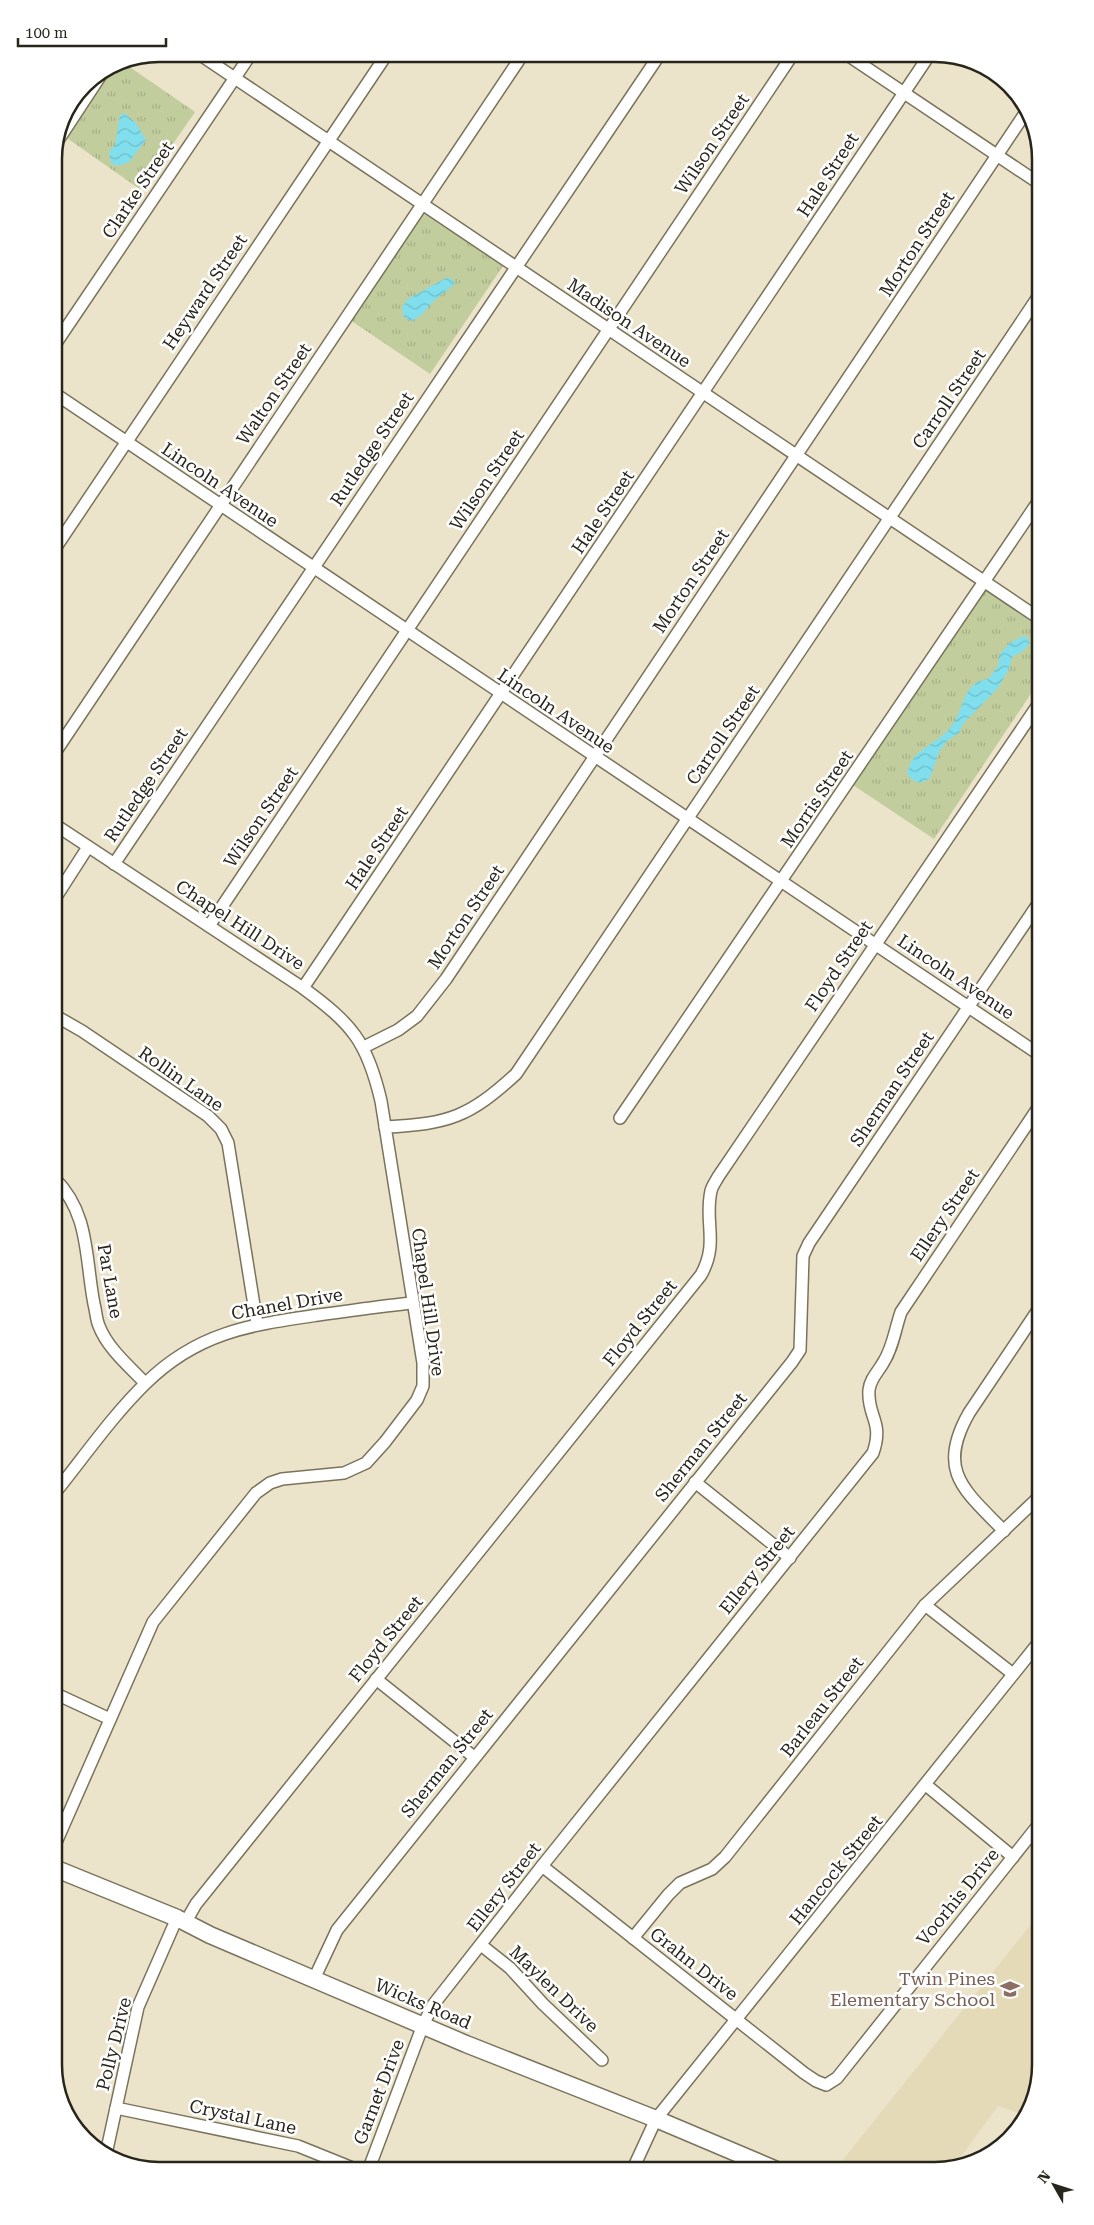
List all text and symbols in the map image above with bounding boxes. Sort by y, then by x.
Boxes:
scale bar [18,15,165,47]
text: 100 m [25,24,68,42]
street label: Wilson Street [670,89,753,198]
street label: Hale Street [793,128,863,221]
street label: Clarke Street [97,137,178,242]
street label: Morton Street [875,187,959,300]
street label: Heyward Street [158,230,251,354]
street label: Madison Avenue [564,274,695,372]
street label: Walton Street [232,339,315,449]
street label: Carroll Street [908,345,990,453]
street label: Rutledge Street [326,387,418,510]
street label: Wilson Street [445,425,528,534]
street label: Lincoln Avenue [158,438,283,531]
street label: Hale Street [567,466,638,557]
street label: Morton Street [648,524,733,637]
street label: Lincoln Avenue [494,664,619,757]
street label: Carroll Street [682,681,764,789]
street label: Rutledge Street [100,723,192,846]
street label: Morris Street [776,746,857,852]
street label: Wilson Street [219,762,302,871]
street label: Hale Street [341,802,412,893]
street label: Morton Street [423,860,508,973]
street label: Chapel Hill Drive [172,875,309,974]
street label: Floyd Street [801,916,877,1015]
street label: Lincoln Avenue [894,930,1019,1023]
street label: Sherman Street [845,1027,938,1150]
street label: Rollin Lane [135,1042,228,1116]
street label: Ellery Street [906,1164,983,1265]
street label: Chapel Hill Drive [408,1227,449,1377]
street label: Par Lane [94,1242,127,1320]
street label: Floyd Street [598,1275,681,1370]
street label: Chanel Drive [230,1283,344,1324]
street label: Sherman Street [650,1388,751,1505]
street label: Ellery Street [715,1521,799,1618]
street label: Floyd Street [344,1591,427,1686]
street label: Barleau Street [776,1652,867,1761]
street label: Sherman Street [396,1704,497,1821]
street label: Hancock Street [785,1810,886,1929]
street label: Ellery Street [462,1838,545,1935]
street label: Voorhis Drive [912,1844,1003,1949]
street label: Grahn Drive [646,1923,743,2005]
street label: Maylen Drive [506,1941,603,2036]
place label: Twin Pines Elementary School [830,1968,995,2010]
street label: Wicks Road [372,1974,475,2033]
school or university icon: Twin Pines Elementary School [999,1978,1021,2000]
street label: Polly Drive [92,1995,135,2093]
street label: Garnet Drive [349,2036,408,2147]
street label: Crystal Lane [188,2095,299,2138]
north arrow [1029,2160,1079,2210]
text: N [1034,2167,1054,2186]

